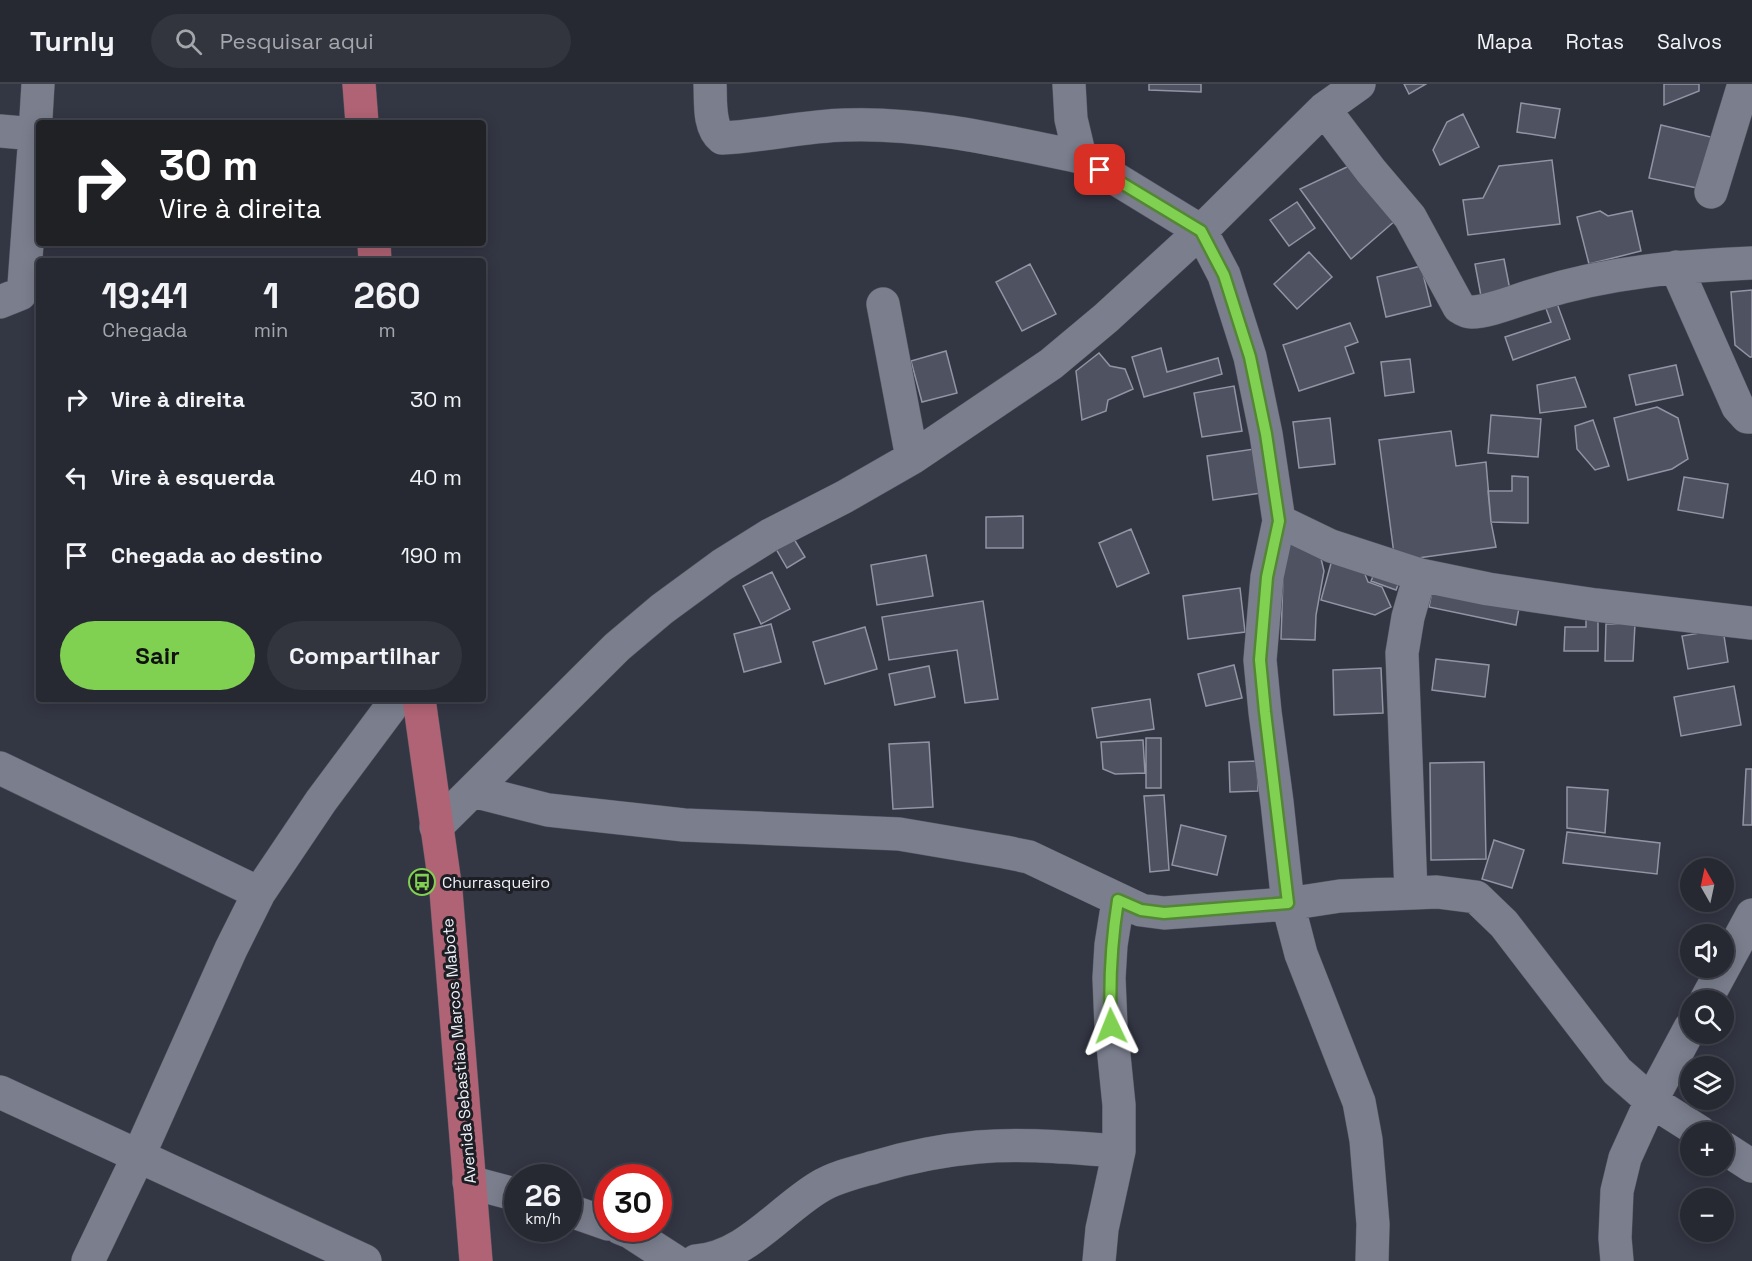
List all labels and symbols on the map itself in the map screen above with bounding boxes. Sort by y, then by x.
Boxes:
pin [1074,144,1125,195]
north arrow [1680,858,1734,912]
bus stop icon: Churrasqueiro [407,867,437,897]
place label: Churrasqueiro [442,872,550,893]
street label: Avenida Sebastiao Marcos Mabote [437,917,481,1185]
position arrow [1079,994,1143,1058]
speed limit sign: 30 [594,1164,672,1242]

